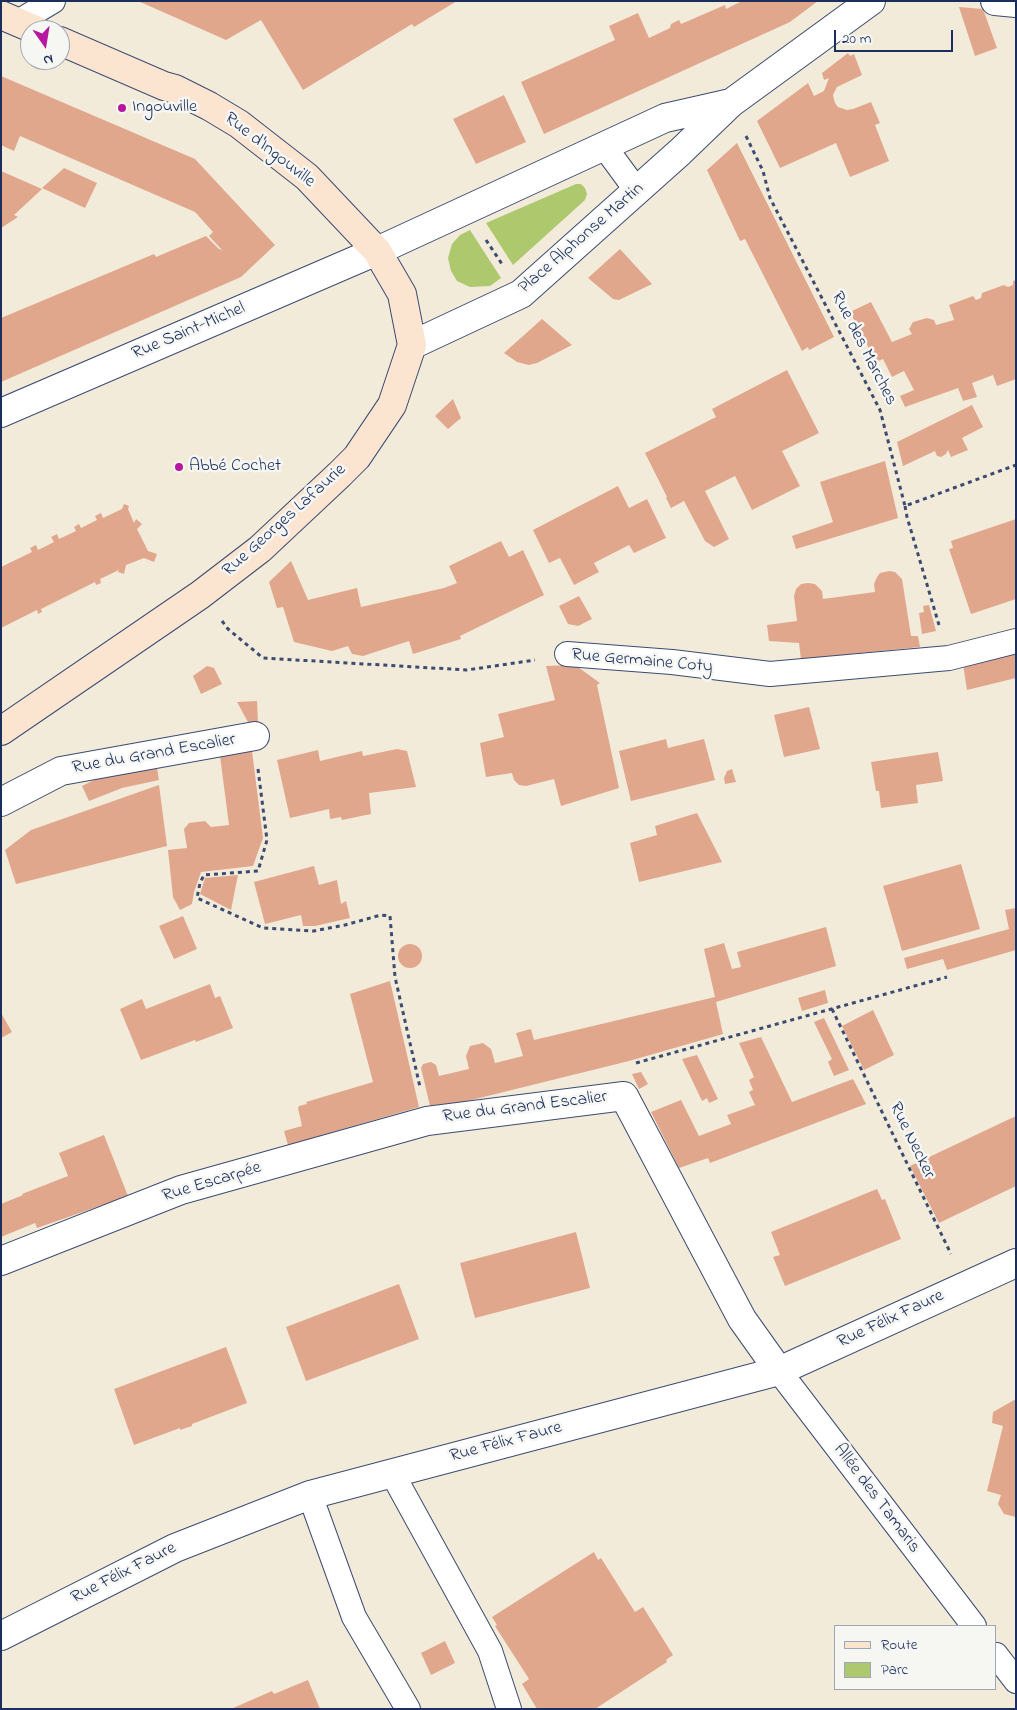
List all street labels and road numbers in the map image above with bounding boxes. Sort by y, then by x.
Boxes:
street label: Rue d'Ingouville [219,109,319,193]
street label: Place Alphonse Martin [515,179,649,299]
street label: Rue des Marches [825,289,901,409]
street label: Rue Saint-Michel [129,298,249,366]
street label: Rue Georges Lafaurie [219,460,351,582]
street label: Rue Germaine Coty [571,645,713,679]
street label: Rue du Grand Escalier [71,730,237,780]
street label: Rue du Grand Escalier [442,1087,608,1129]
street label: Rue Necker [883,1099,939,1183]
street label: Rue Escarpée [160,1158,264,1208]
street label: Rue Félix Faure [834,1286,948,1354]
street label: Rue Félix Faure [448,1418,564,1468]
street label: Allée des Tamaris [828,1440,924,1558]
street label: Rue Félix Faure [68,1538,180,1610]

